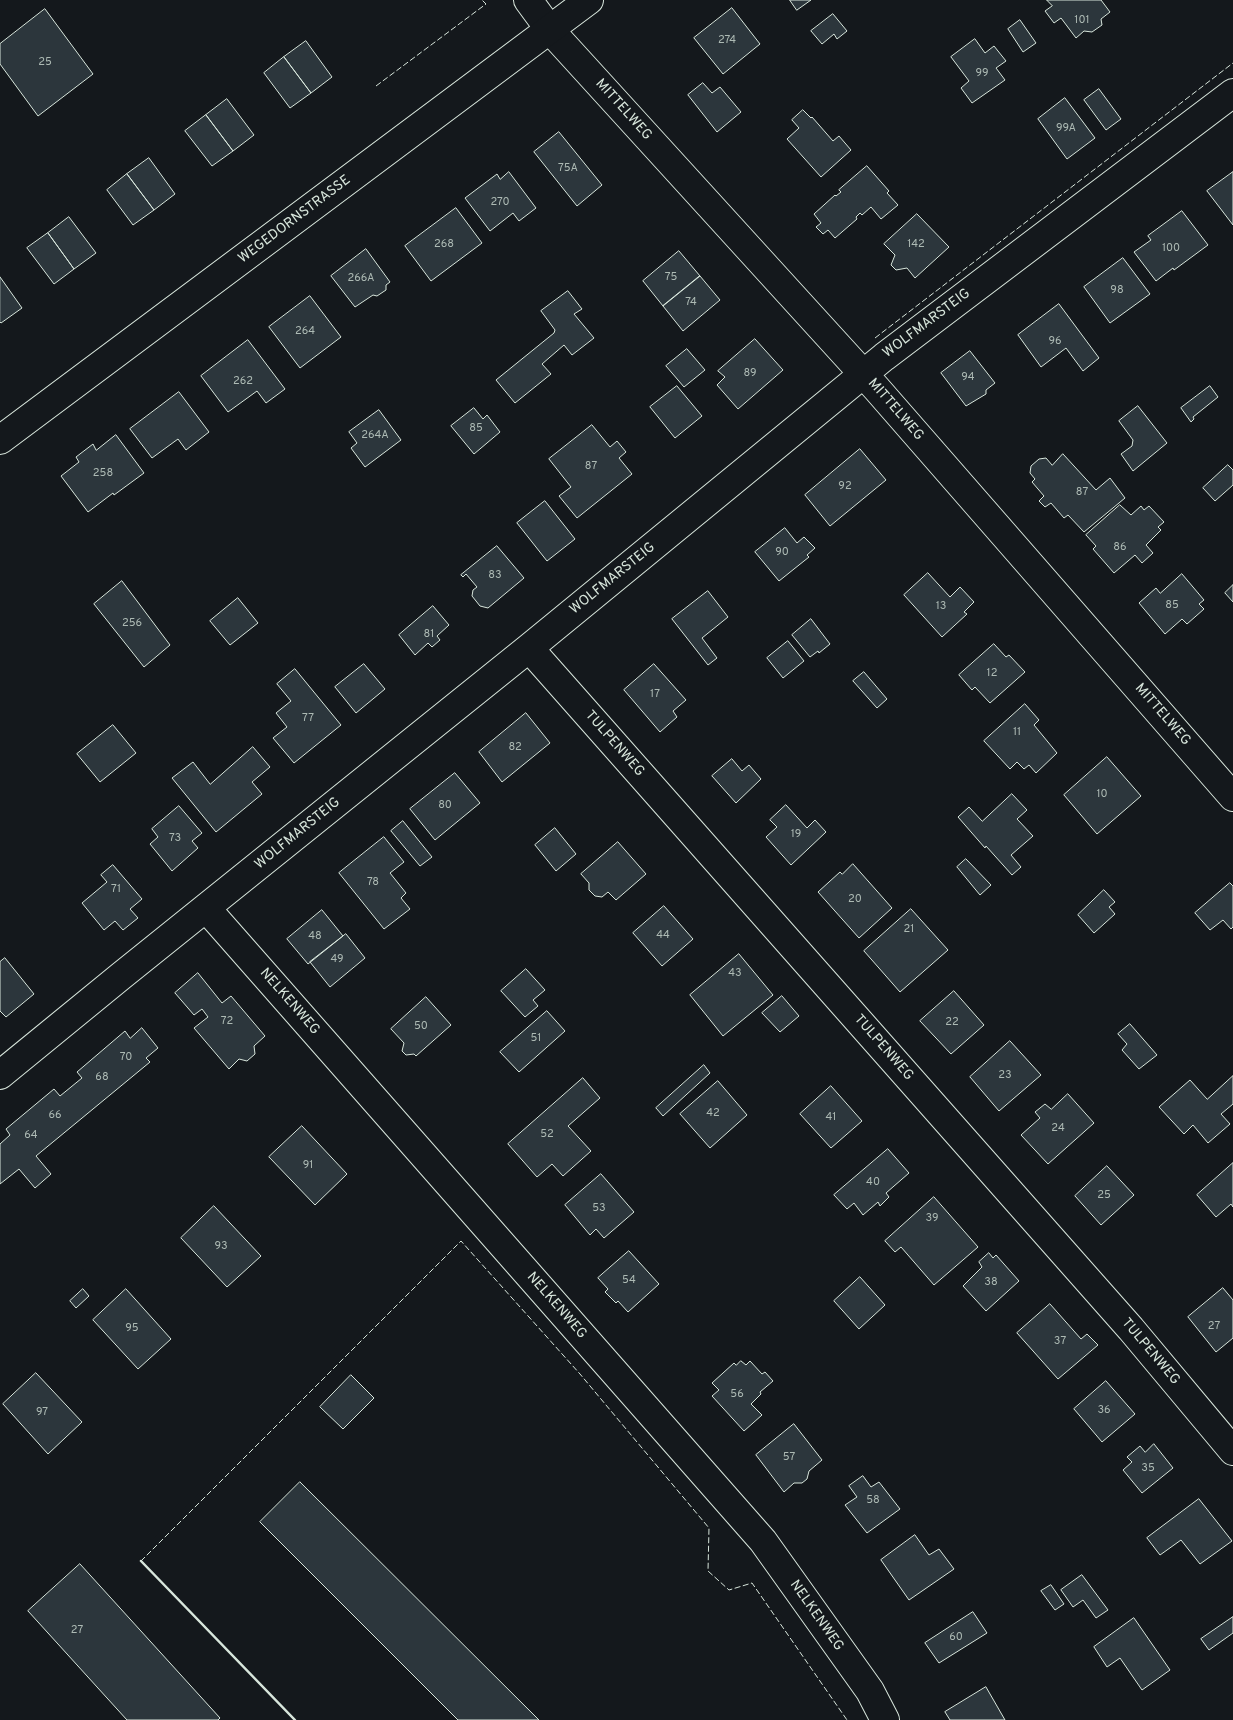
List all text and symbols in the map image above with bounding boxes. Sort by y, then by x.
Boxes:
house number: 101 [1074,14,1090,28]
house number: 274 [718,34,736,48]
house number: 25 [38,56,52,70]
house number: 99 [975,67,989,81]
street label: MITTELWEG [591,76,655,144]
house number: 99A [1056,122,1076,136]
house number: 75A [558,162,578,176]
street label: WEGEDORNSTRASSE [236,172,354,268]
house number: 270 [490,196,510,210]
house number: 268 [434,238,454,252]
house number: 142 [907,238,925,252]
house number: 100 [1162,242,1180,256]
house number: 75 [665,271,677,285]
house number: 266A [347,272,375,286]
house number: 98 [1110,284,1124,298]
street label: WOLFMARSTEIG [880,286,974,362]
house number: 74 [685,296,697,310]
house number: 264 [295,325,315,339]
house number: 96 [1048,335,1062,349]
house number: 89 [743,367,757,381]
house number: 94 [961,371,975,385]
house number: 262 [233,375,253,389]
street label: MITTELWEG [864,376,926,444]
house number: 85 [469,422,483,436]
house number: 264A [361,429,389,443]
house number: 87 [585,460,597,474]
house number: 258 [93,467,113,481]
house number: 92 [838,480,852,494]
house number: 87 [1076,486,1088,500]
street label: WOLFMARSTEIG [567,539,659,619]
house number: 86 [1113,541,1127,555]
house number: 90 [775,546,789,560]
house number: 83 [488,569,502,583]
house number: 85 [1165,599,1179,613]
house number: 13 [936,600,946,614]
house number: 256 [122,617,142,631]
house number: 81 [424,628,434,642]
house number: 12 [987,667,997,681]
street label: MITTELWEG [1131,681,1193,749]
house number: 17 [650,688,660,702]
street label: TULPENWEG [581,708,647,780]
house number: 77 [302,712,314,726]
house number: 11 [1013,726,1021,740]
house number: 82 [508,741,522,755]
house number: 10 [1096,788,1108,802]
street label: WOLFMARSTEIG [252,794,344,874]
house number: 80 [438,799,452,813]
house number: 19 [791,828,801,842]
house number: 73 [169,832,181,846]
house number: 78 [367,876,379,890]
house number: 71 [111,883,121,897]
house number: 20 [848,893,862,907]
house number: 21 [904,923,914,937]
house number: 44 [656,929,670,943]
house number: 48 [308,930,322,944]
house number: 49 [330,953,344,967]
street label: NELKENWEG [256,965,322,1039]
house number: 43 [728,967,742,981]
street label: TULPENWEG [850,1012,916,1084]
house number: 72 [221,1015,233,1029]
house number: 22 [945,1016,959,1030]
house number: 50 [414,1020,428,1034]
house number: 51 [531,1032,541,1046]
house number: 70 [120,1051,132,1065]
house number: 23 [998,1069,1012,1083]
house number: 68 [95,1071,109,1085]
house number: 42 [706,1107,720,1121]
house number: 66 [48,1109,62,1123]
house number: 41 [826,1111,836,1125]
house number: 24 [1051,1122,1065,1136]
house number: 52 [540,1128,554,1142]
house number: 64 [24,1129,38,1143]
house number: 91 [303,1159,313,1173]
house number: 40 [866,1176,880,1190]
house number: 25 [1097,1189,1111,1203]
house number: 53 [592,1202,606,1216]
house number: 39 [926,1212,938,1226]
house number: 93 [214,1240,228,1254]
street label: NELKENWEG [523,1269,589,1343]
house number: 54 [622,1274,636,1288]
house number: 38 [984,1276,998,1290]
street label: TULPENWEG [1117,1315,1183,1389]
house number: 27 [1208,1320,1220,1334]
house number: 95 [125,1322,139,1336]
house number: 37 [1054,1335,1066,1349]
house number: 56 [730,1388,744,1402]
house number: 36 [1097,1404,1111,1418]
house number: 97 [36,1406,48,1420]
house number: 57 [783,1451,795,1465]
house number: 35 [1141,1462,1155,1476]
house number: 58 [866,1494,880,1508]
street label: NELKENWEG [785,1577,847,1655]
house number: 27 [71,1624,83,1638]
house number: 60 [949,1631,963,1645]

